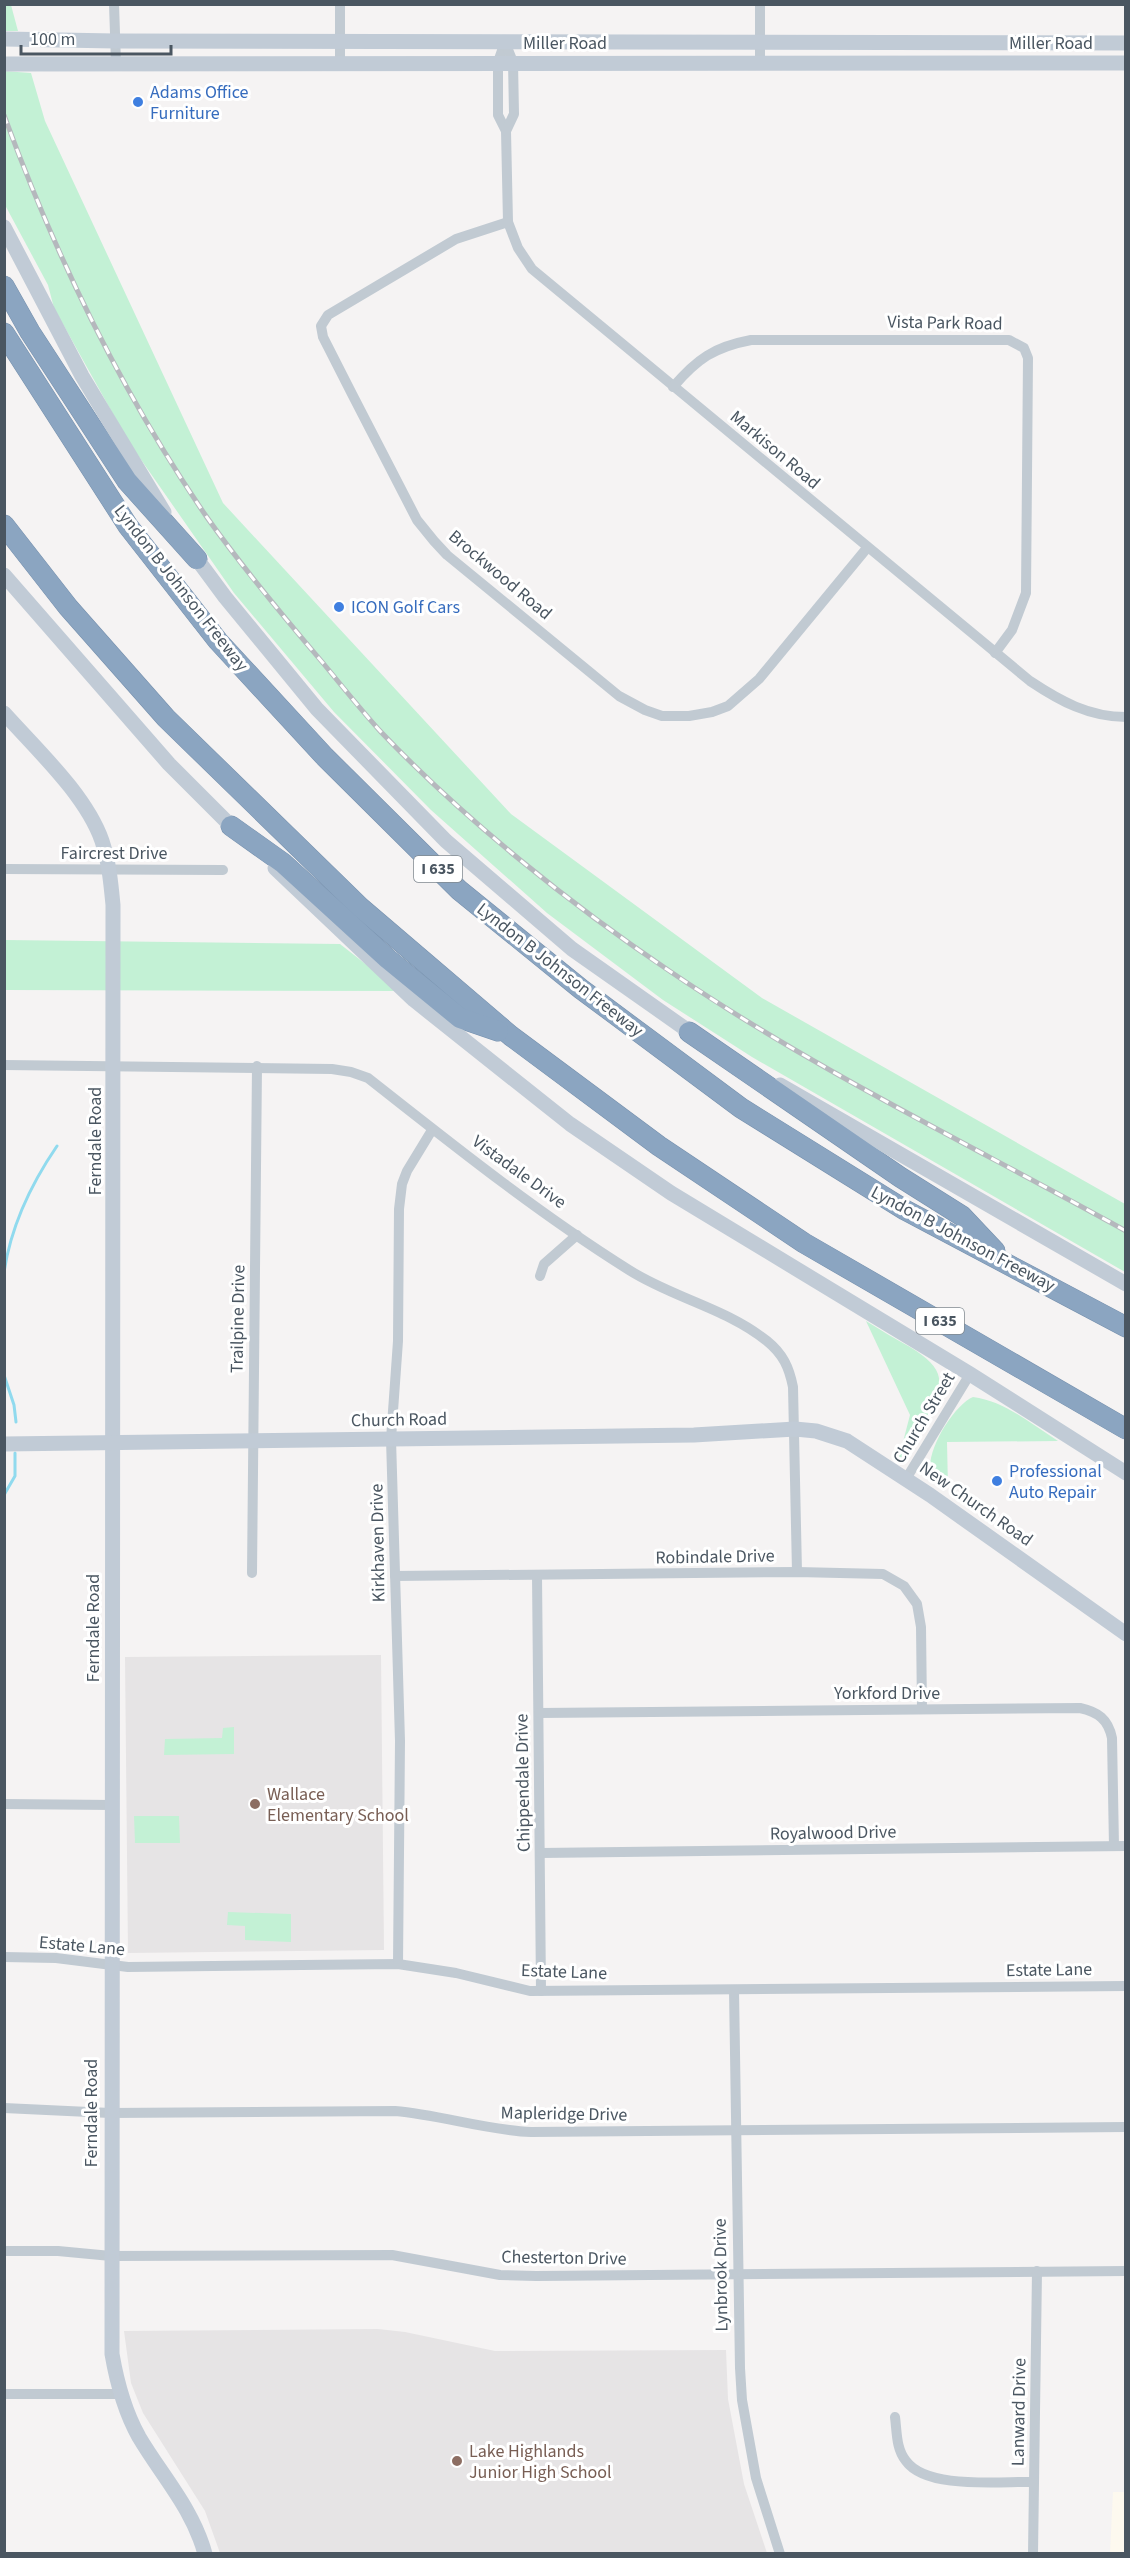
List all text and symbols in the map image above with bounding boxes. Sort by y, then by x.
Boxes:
scale bar [21,18,171,56]
text: 100 m [30,27,75,52]
street label: Miller Road [523,31,607,56]
street label: Miller Road [1009,31,1093,56]
place label: Adams Office Furniture [150,80,248,126]
marker: Adams Office Furniture [131,95,145,109]
street label: Vista Park Road [887,309,1003,337]
street label: Markison Road [724,405,826,495]
street label: Lyndon B Johnson Freeway [108,499,254,677]
street label: Brockwood Road [443,524,557,626]
place label: ICON Golf Cars [351,595,460,620]
marker: ICON Golf Cars [332,600,346,614]
street label: Faircrest Drive [61,841,168,866]
road number: I 635 [414,856,462,882]
street label: Lyndon B Johnson Freeway [471,897,649,1043]
street label: Ferndale Road [83,1087,108,1195]
street label: Vistadale Drive [467,1129,571,1215]
street label: Lyndon B Johnson Freeway [867,1180,1060,1298]
street label: Trailpine Drive [225,1264,251,1373]
road number: I 635 [916,1308,964,1334]
street label: Church Street [887,1368,961,1468]
street label: Church Road [351,1407,447,1433]
street label: New Church Road [914,1456,1038,1552]
place label: Professional Auto Repair [1009,1459,1102,1505]
marker: Professional Auto Repair [990,1474,1004,1488]
street label: Kirkhaven Drive [364,1483,392,1603]
street label: Robindale Drive [655,1543,775,1571]
street label: Ferndale Road [81,1574,106,1682]
street label: Yorkford Drive [833,1681,940,1706]
street label: Chippendale Drive [509,1714,537,1852]
place label: Wallace Elementary School [267,1782,409,1828]
marker: Wallace Elementary School [248,1797,262,1811]
street label: Royalwood Drive [770,1819,897,1847]
street label: Estate Lane [38,1930,126,1962]
street label: Estate Lane [1006,1957,1092,1983]
street label: Estate Lane [521,1958,608,1986]
street label: Ferndale Road [79,2059,104,2167]
street label: Mapleridge Drive [500,2100,628,2128]
street label: Lynbrook Drive [708,2218,734,2332]
street label: Chesterton Drive [501,2244,627,2272]
street label: Lanward Drive [1006,2358,1032,2466]
place label: Lake Highlands Junior High School [469,2439,612,2485]
marker: Lake Highlands Junior High School [450,2454,464,2468]

